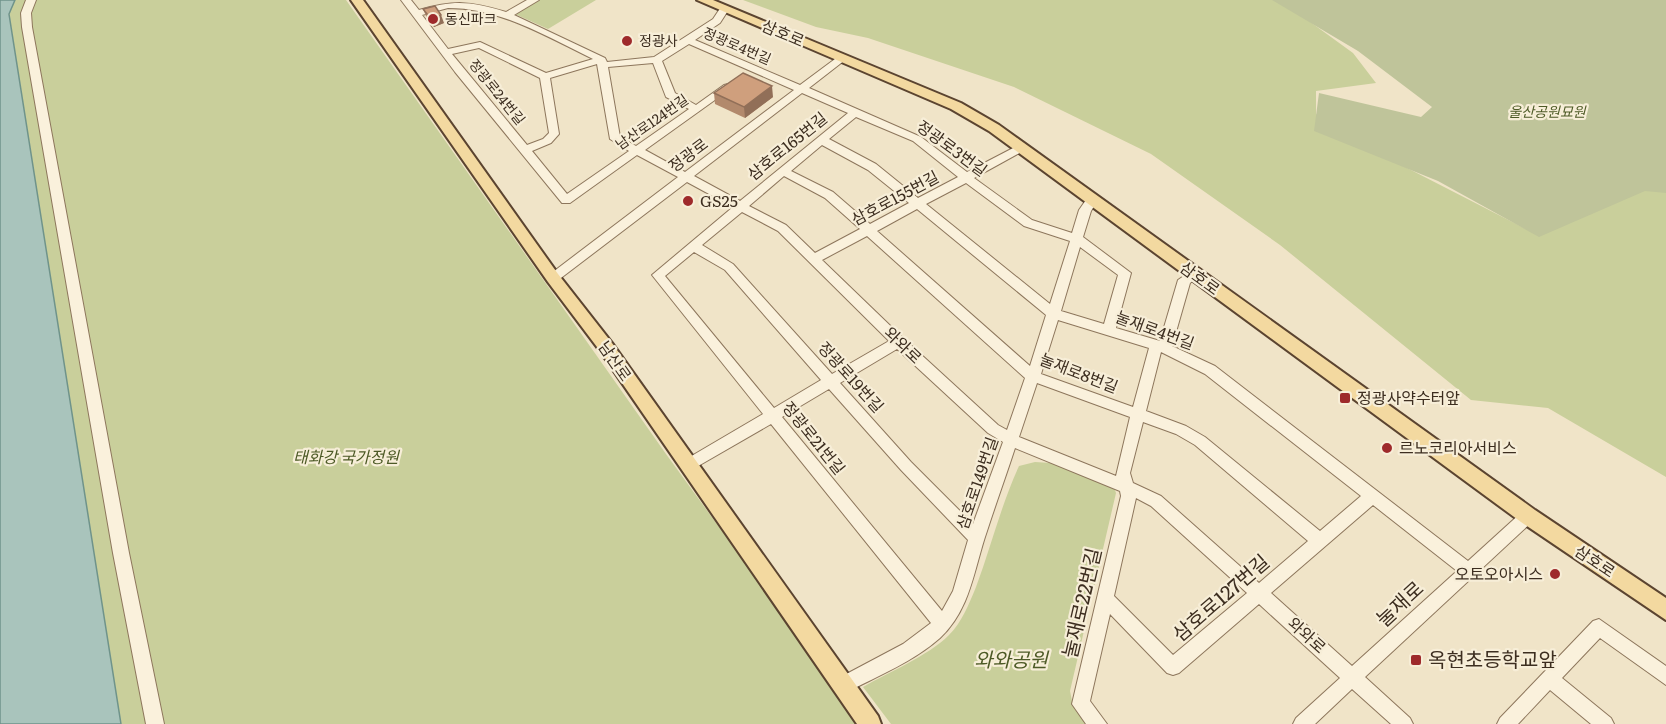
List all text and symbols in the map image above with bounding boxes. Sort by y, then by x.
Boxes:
place label: 동신파크 [445,8,497,28]
marker: 동신파크 [426,12,440,26]
street label: 삼호로 [758,12,809,52]
street label: 정광로4번길 [700,22,774,68]
place label: 정광사 [639,30,678,50]
marker: 정광사 [620,34,634,48]
street label: 정광로24번길 [465,54,530,128]
street label: 남산로124번길 [611,89,692,154]
park label: 울산공원묘원 [1508,101,1587,121]
street label: 삼호로165번길 [741,105,832,185]
street label: 정광로3번길 [912,113,993,181]
street label: 정광로 [663,131,712,177]
street label: 삼호로155번길 [846,164,943,230]
place label: GS25 [700,188,738,212]
marker: GS25 [681,194,695,208]
street label: 삼호로 [1176,255,1226,300]
street label: 눌재로4번길 [1113,304,1198,354]
street label: 와와로 [879,320,928,368]
street label: 남산로 [593,335,638,386]
street label: 정광로19번길 [813,335,890,417]
street label: 눌재로8번길 [1037,346,1122,398]
place label: 정광사약수터앞 [1357,385,1460,409]
marker: 정광사약수터앞 [1338,391,1352,405]
street label: 정광로21번길 [778,396,852,479]
street label: 삼호로149번길 [949,433,1003,532]
place label: 르노코리아서비스 [1399,435,1517,459]
marker: 르노코리아서비스 [1380,441,1394,455]
park label: 태화강 국가정원 [293,444,400,468]
street label: 삼호로 [1571,538,1621,583]
street label: 눌재로22번길 [1053,544,1107,661]
street label: 삼호로127번길 [1164,546,1275,647]
place label: 오토오아시스 [1455,561,1543,585]
marker: 오토오아시스 [1548,567,1562,581]
street label: 눌재로 [1368,573,1429,632]
street label: 와와로 [1283,611,1332,658]
park label: 와와공원 [974,643,1049,673]
place label: 옥현초등학교앞 [1428,643,1557,673]
marker: 옥현초등학교앞 [1409,653,1423,667]

